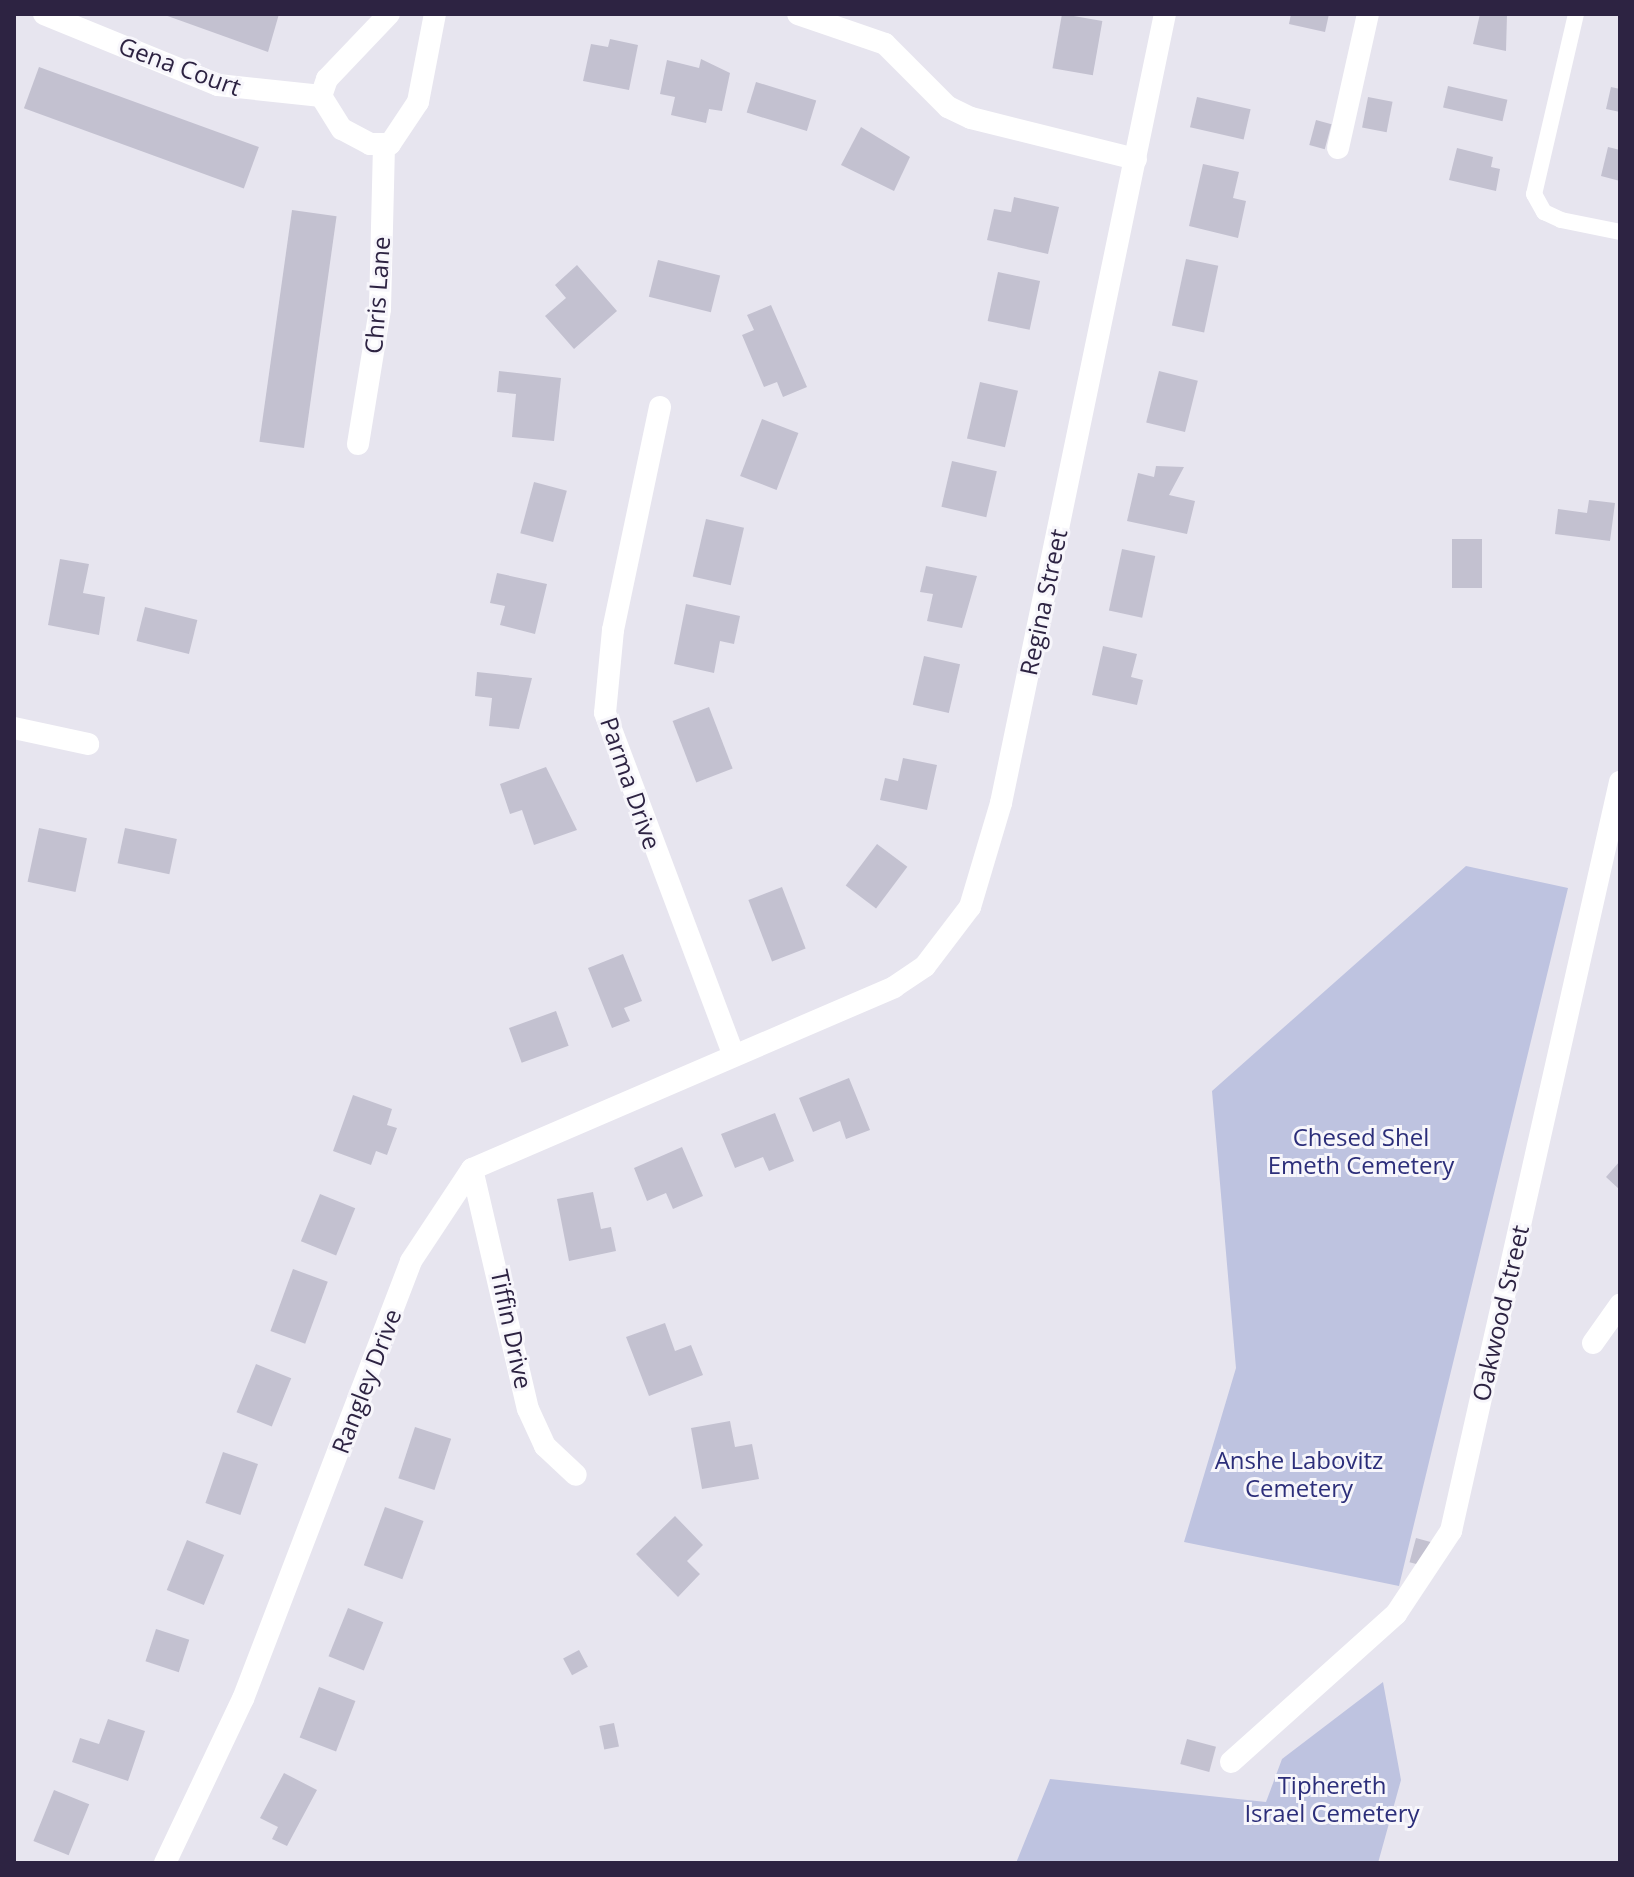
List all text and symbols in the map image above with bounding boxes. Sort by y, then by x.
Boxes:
street label: Gena Court [115,31,245,101]
street label: Chris Lane [359,235,395,355]
street label: Regina Street [1013,526,1073,678]
street label: Parma Drive [595,713,667,853]
park label: Chesed Shel Emeth Cemetery [1268,1123,1454,1179]
street label: Oakwood Street [1466,1222,1534,1404]
street label: Tiffin Drive [485,1267,539,1391]
street label: Rangley Drive [325,1305,407,1457]
park label: Anshe Labovitz Cemetery [1215,1446,1383,1502]
park label: Tiphereth Israel Cemetery [1244,1771,1420,1827]

